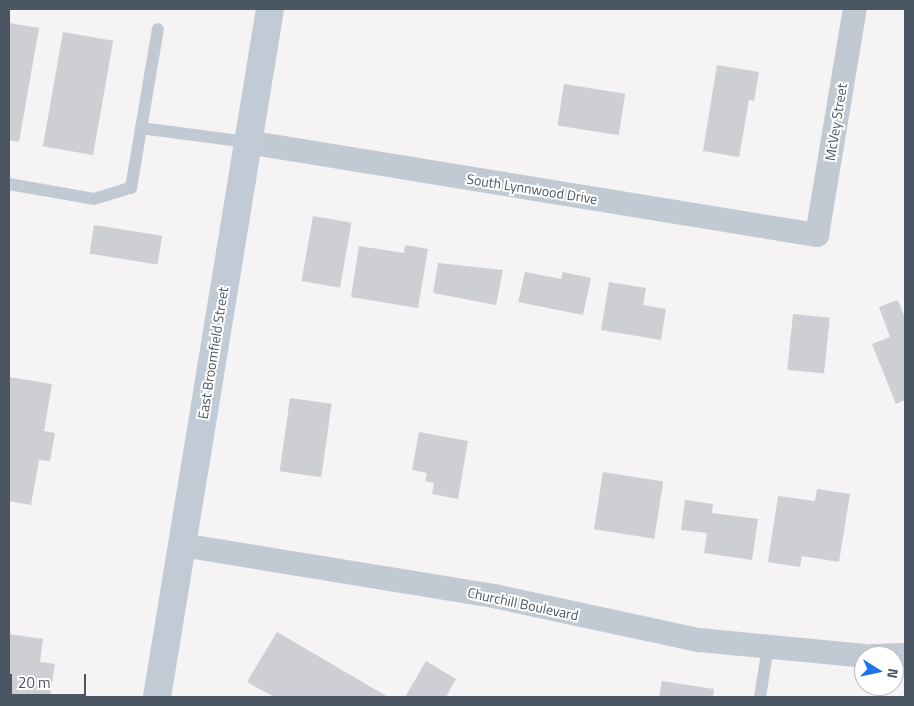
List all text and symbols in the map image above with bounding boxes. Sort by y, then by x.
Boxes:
street label: McVey Street [822,82,850,162]
street label: South Lynnwood Drive [465,170,599,208]
street label: East Broomfield Street [194,286,232,420]
street label: Churchill Boulevard [466,584,580,624]
north arrow [854,646,904,696]
scale bar [12,664,89,696]
text: N [882,667,904,680]
text: 20 m [18,671,51,694]

